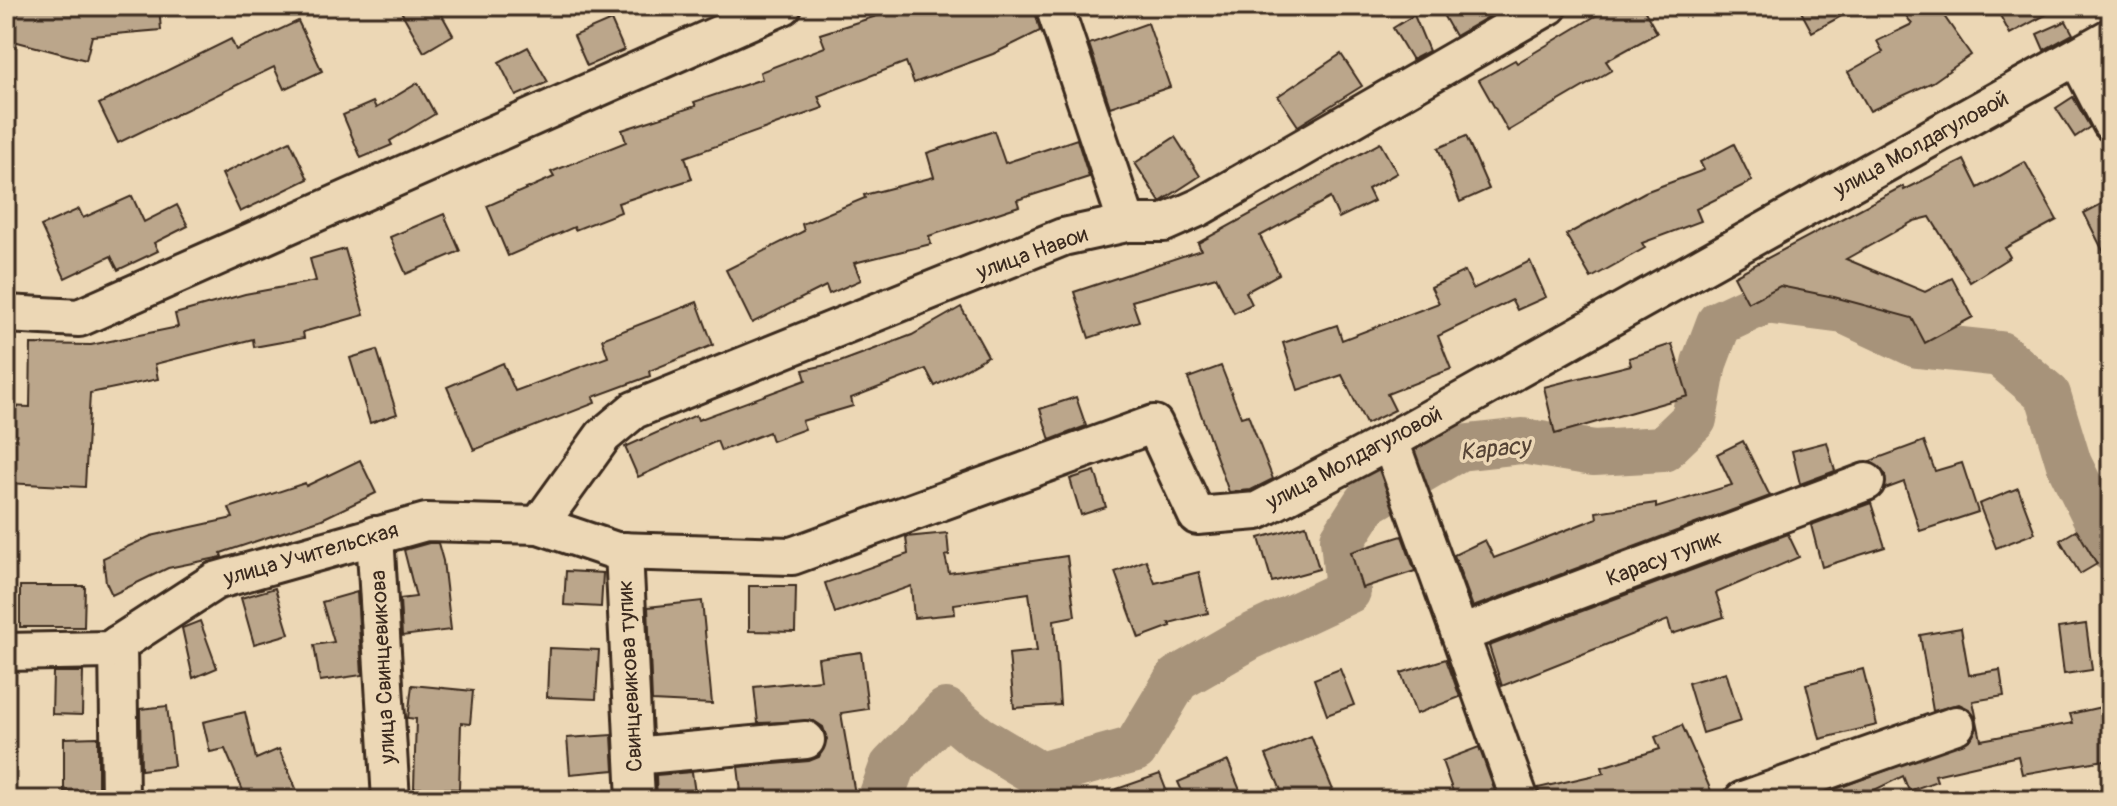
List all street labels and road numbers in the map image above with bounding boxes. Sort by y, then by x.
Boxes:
street label: улица Молдагуловой [1828,84,2013,204]
street label: улица Навои [972,220,1092,286]
street label: улица Молдагуловой [1260,400,1447,517]
street label: улица Учительская [220,516,402,593]
street label: Карасу тупик [1602,523,1726,593]
street label: улица Свинцевикова [364,569,402,766]
street label: Свинцевикова тупик [611,579,649,773]

